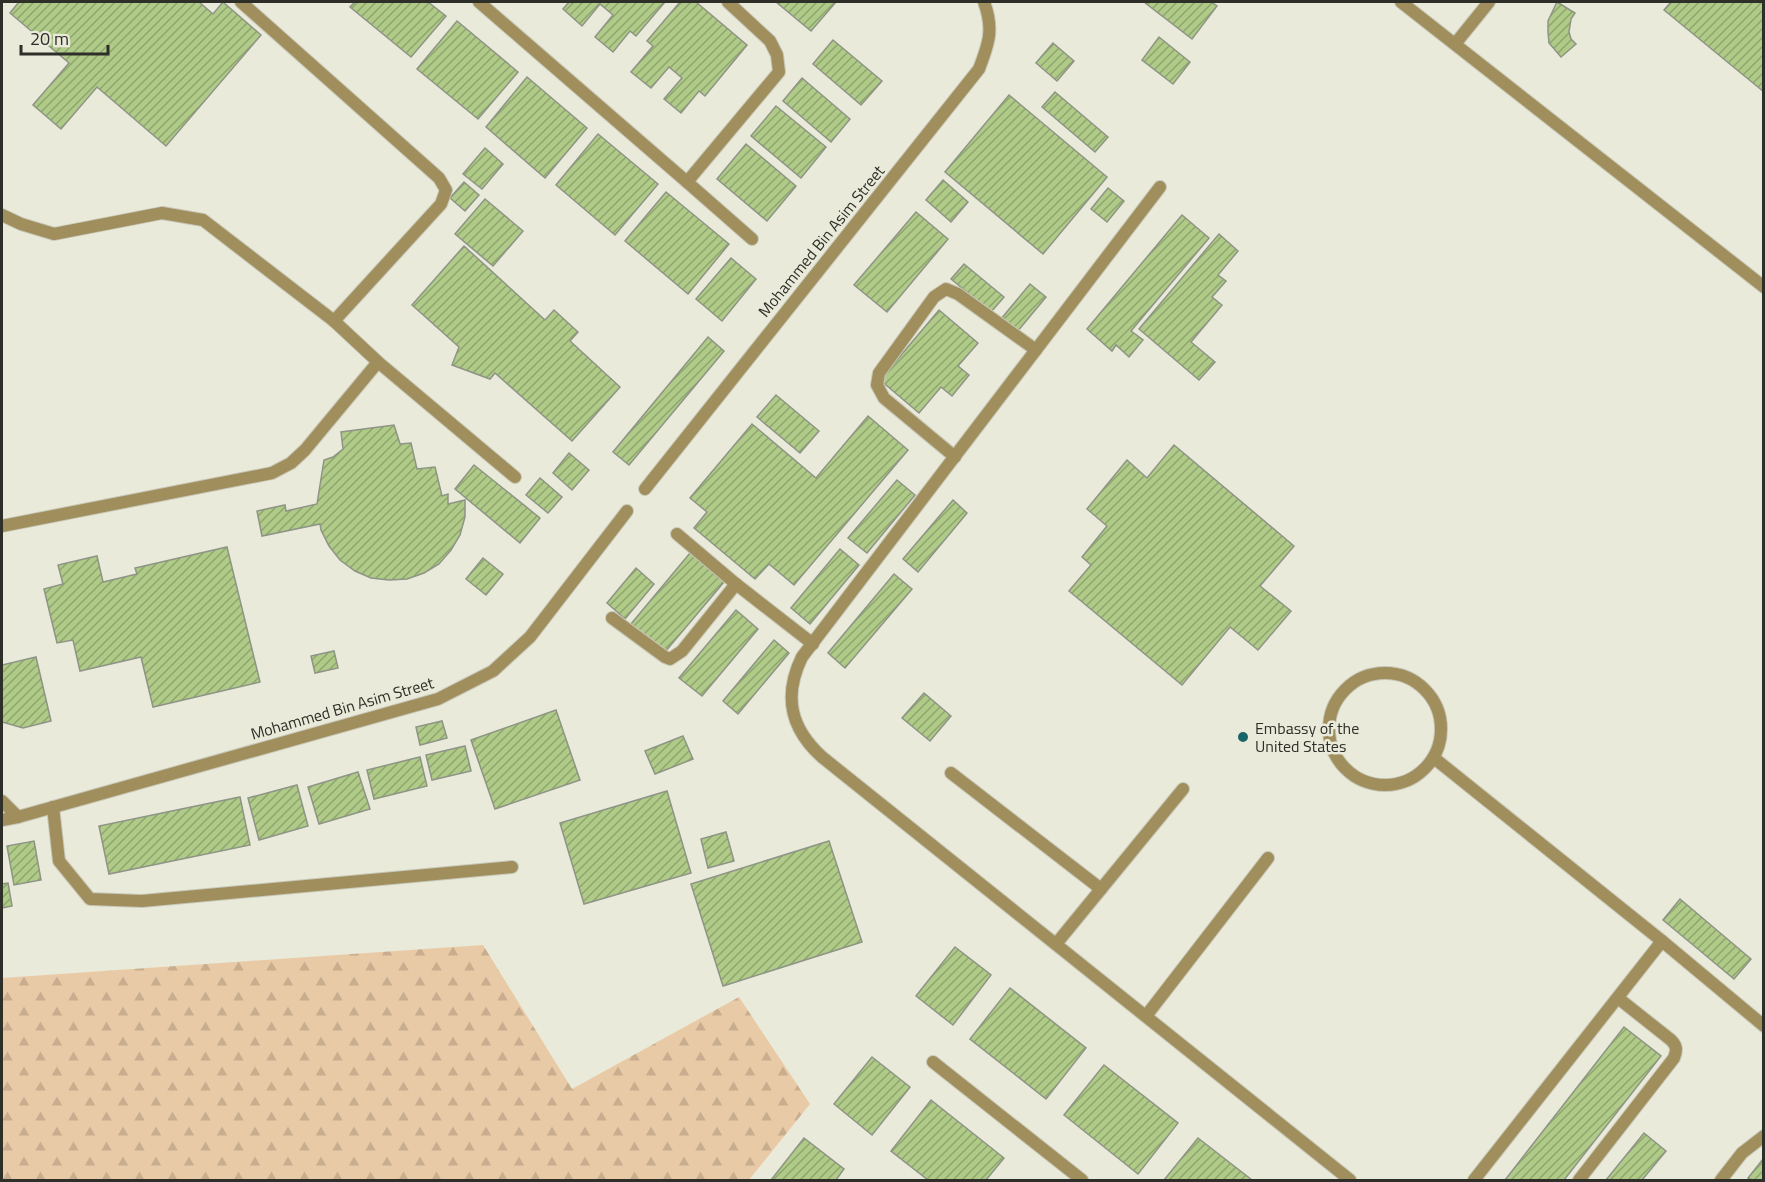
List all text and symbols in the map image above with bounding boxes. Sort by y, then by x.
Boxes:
scale bar [21,18,108,56]
text: 20 m [30,25,69,52]
street label: Mohammed Bin Asim Street [752,160,890,322]
street label: Mohammed Bin Asim Street [248,670,437,746]
place label: Embassy of the United States [1255,716,1359,758]
marker: Embassy of the United States [1236,730,1250,744]

